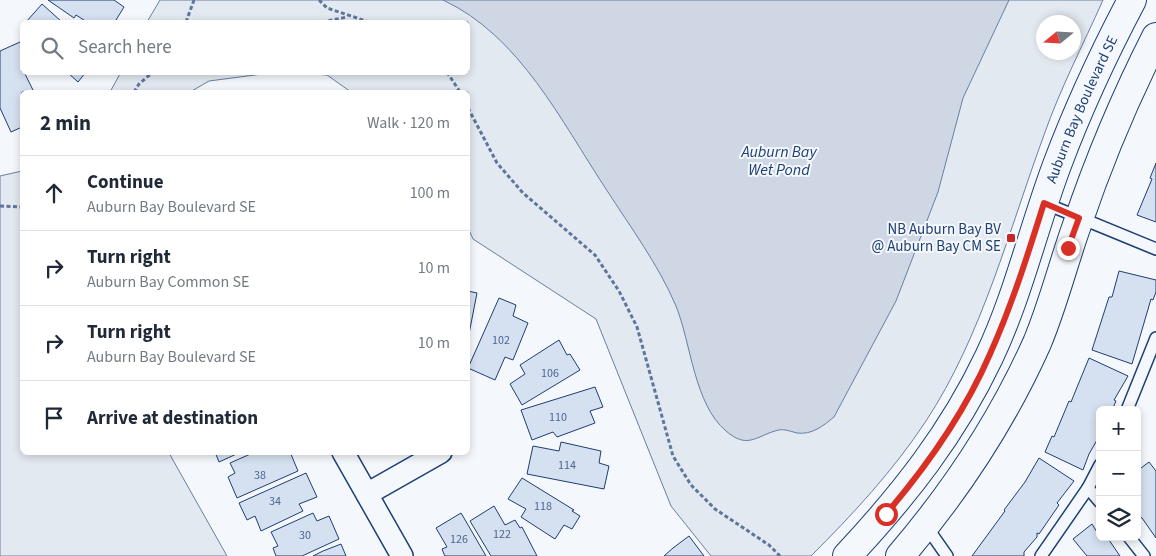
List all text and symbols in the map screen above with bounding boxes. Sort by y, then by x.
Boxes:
north arrow [1036,15,1081,60]
search box [20,20,470,75]
street label: Auburn Bay Boulevard SE [1041,32,1123,186]
icon: search [38,34,66,62]
text: Search here [78,34,172,61]
text: 2 min [40,108,91,138]
text: Walk · 120 m [367,112,450,134]
water label: Auburn Bay Wet Pond [740,141,817,181]
text: Continue [87,169,164,196]
icon: ahead [40,179,68,207]
text: 100 m [410,182,450,204]
text: Auburn Bay Boulevard SE [87,196,256,218]
place label: NB Auburn Bay BV @ Auburn Bay CM SE [871,219,1001,257]
marker: NB Auburn Bay BV @ Auburn Bay CM SE [1005,232,1017,244]
route end [1057,237,1080,260]
text: Turn right [87,244,171,271]
icon: right [40,254,68,282]
text: 10 m [418,257,450,279]
text: Auburn Bay Common SE [87,271,249,293]
text: Turn right [87,319,171,346]
icon: right [40,329,68,357]
text: 10 m [418,332,450,354]
house number: 102 [492,332,510,349]
text: Auburn Bay Boulevard SE [87,346,256,368]
house number: 106 [541,365,559,382]
icon: arrive [40,404,68,432]
text: Arrive at destination [87,405,258,432]
map controls [1096,406,1141,541]
button: + [1096,406,1141,451]
house number: 110 [549,409,567,426]
button: − [1096,451,1141,496]
house number: 114 [558,457,576,474]
house number: 38 [254,467,266,484]
house number: 34 [269,493,281,510]
button: layers [1096,496,1141,541]
house number: 118 [534,498,552,515]
route start [875,503,898,526]
house number: 122 [493,526,511,543]
house number: 30 [299,527,311,544]
house number: 126 [450,531,468,548]

